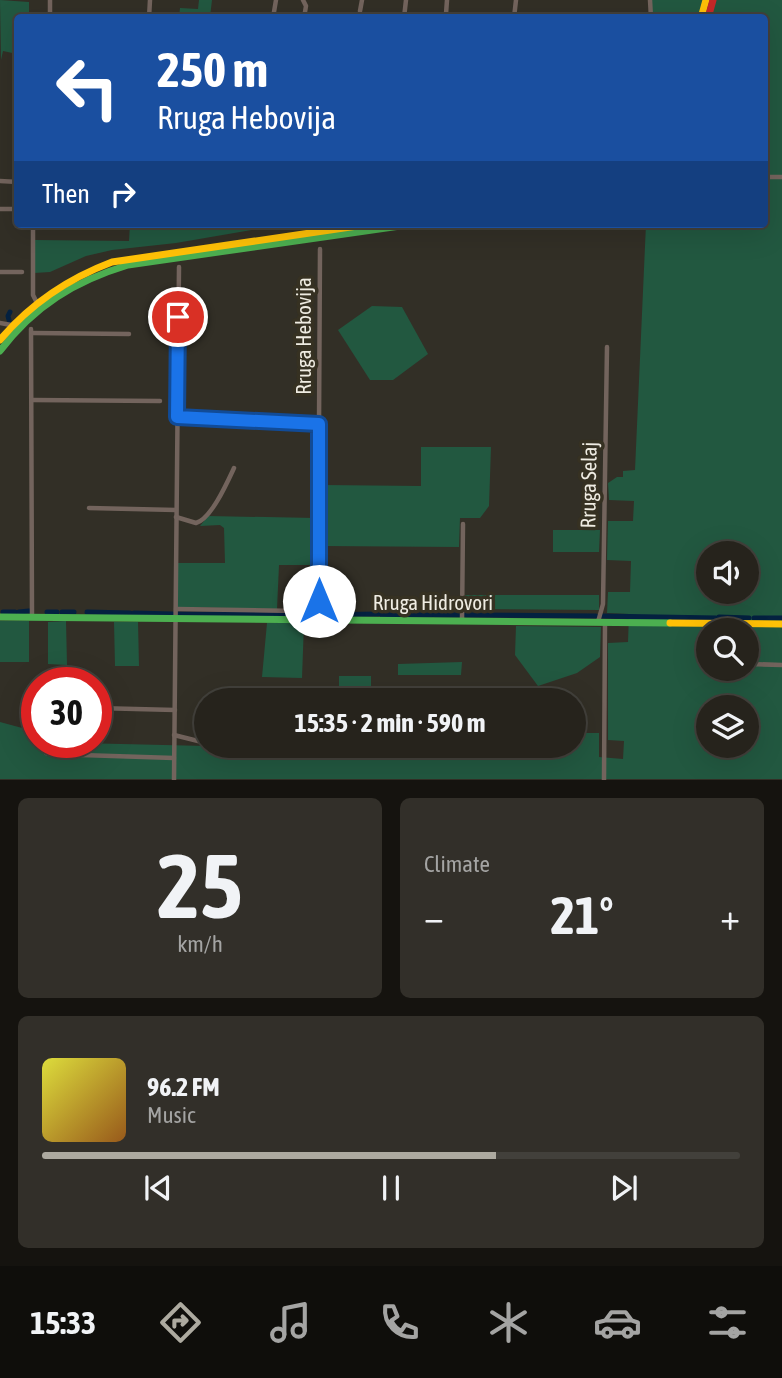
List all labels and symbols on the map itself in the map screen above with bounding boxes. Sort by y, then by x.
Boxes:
street label: Rruga Hebovija [291,277,315,395]
pin [148,287,208,347]
street label: Rruga Selaj [575,441,601,528]
position arrow [282,564,356,638]
street label: Rruga Hidrovori [373,590,493,614]
speed limit sign: 30 [21,667,112,758]

